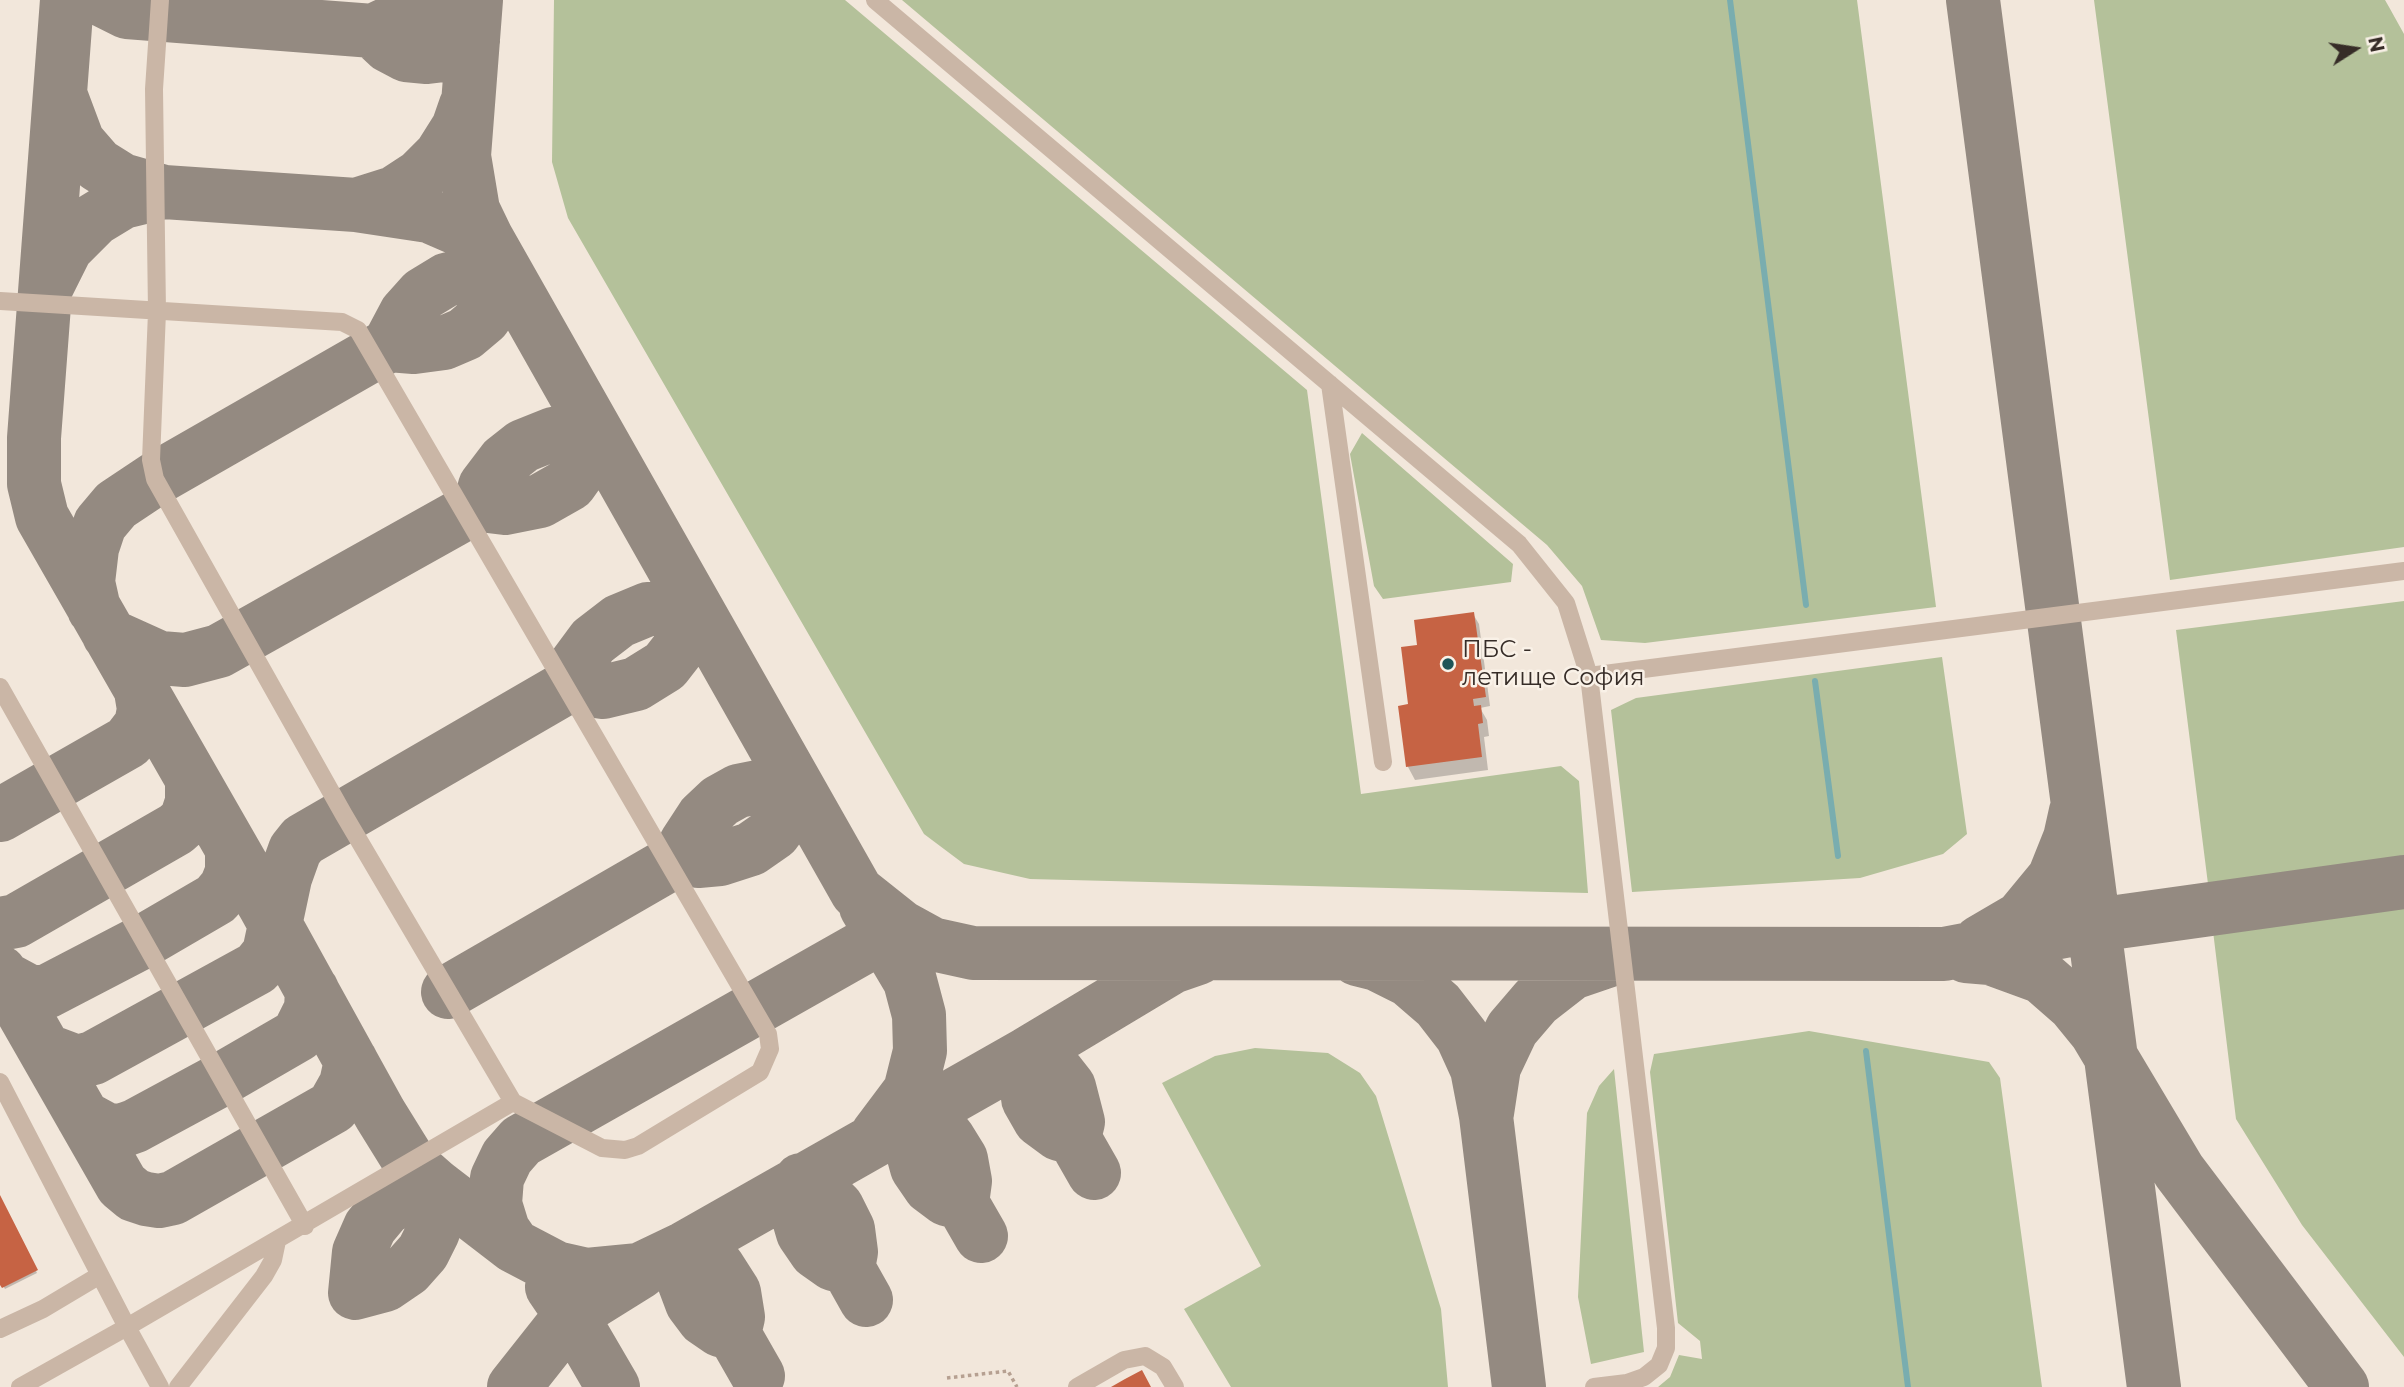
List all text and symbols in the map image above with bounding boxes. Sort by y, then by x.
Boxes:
north arrow [2320,14,2390,84]
text: N [2363,35,2389,54]
place label: ПБС - летище София [1462,636,1645,692]
marker: ПБС - летище София [1440,656,1456,672]

